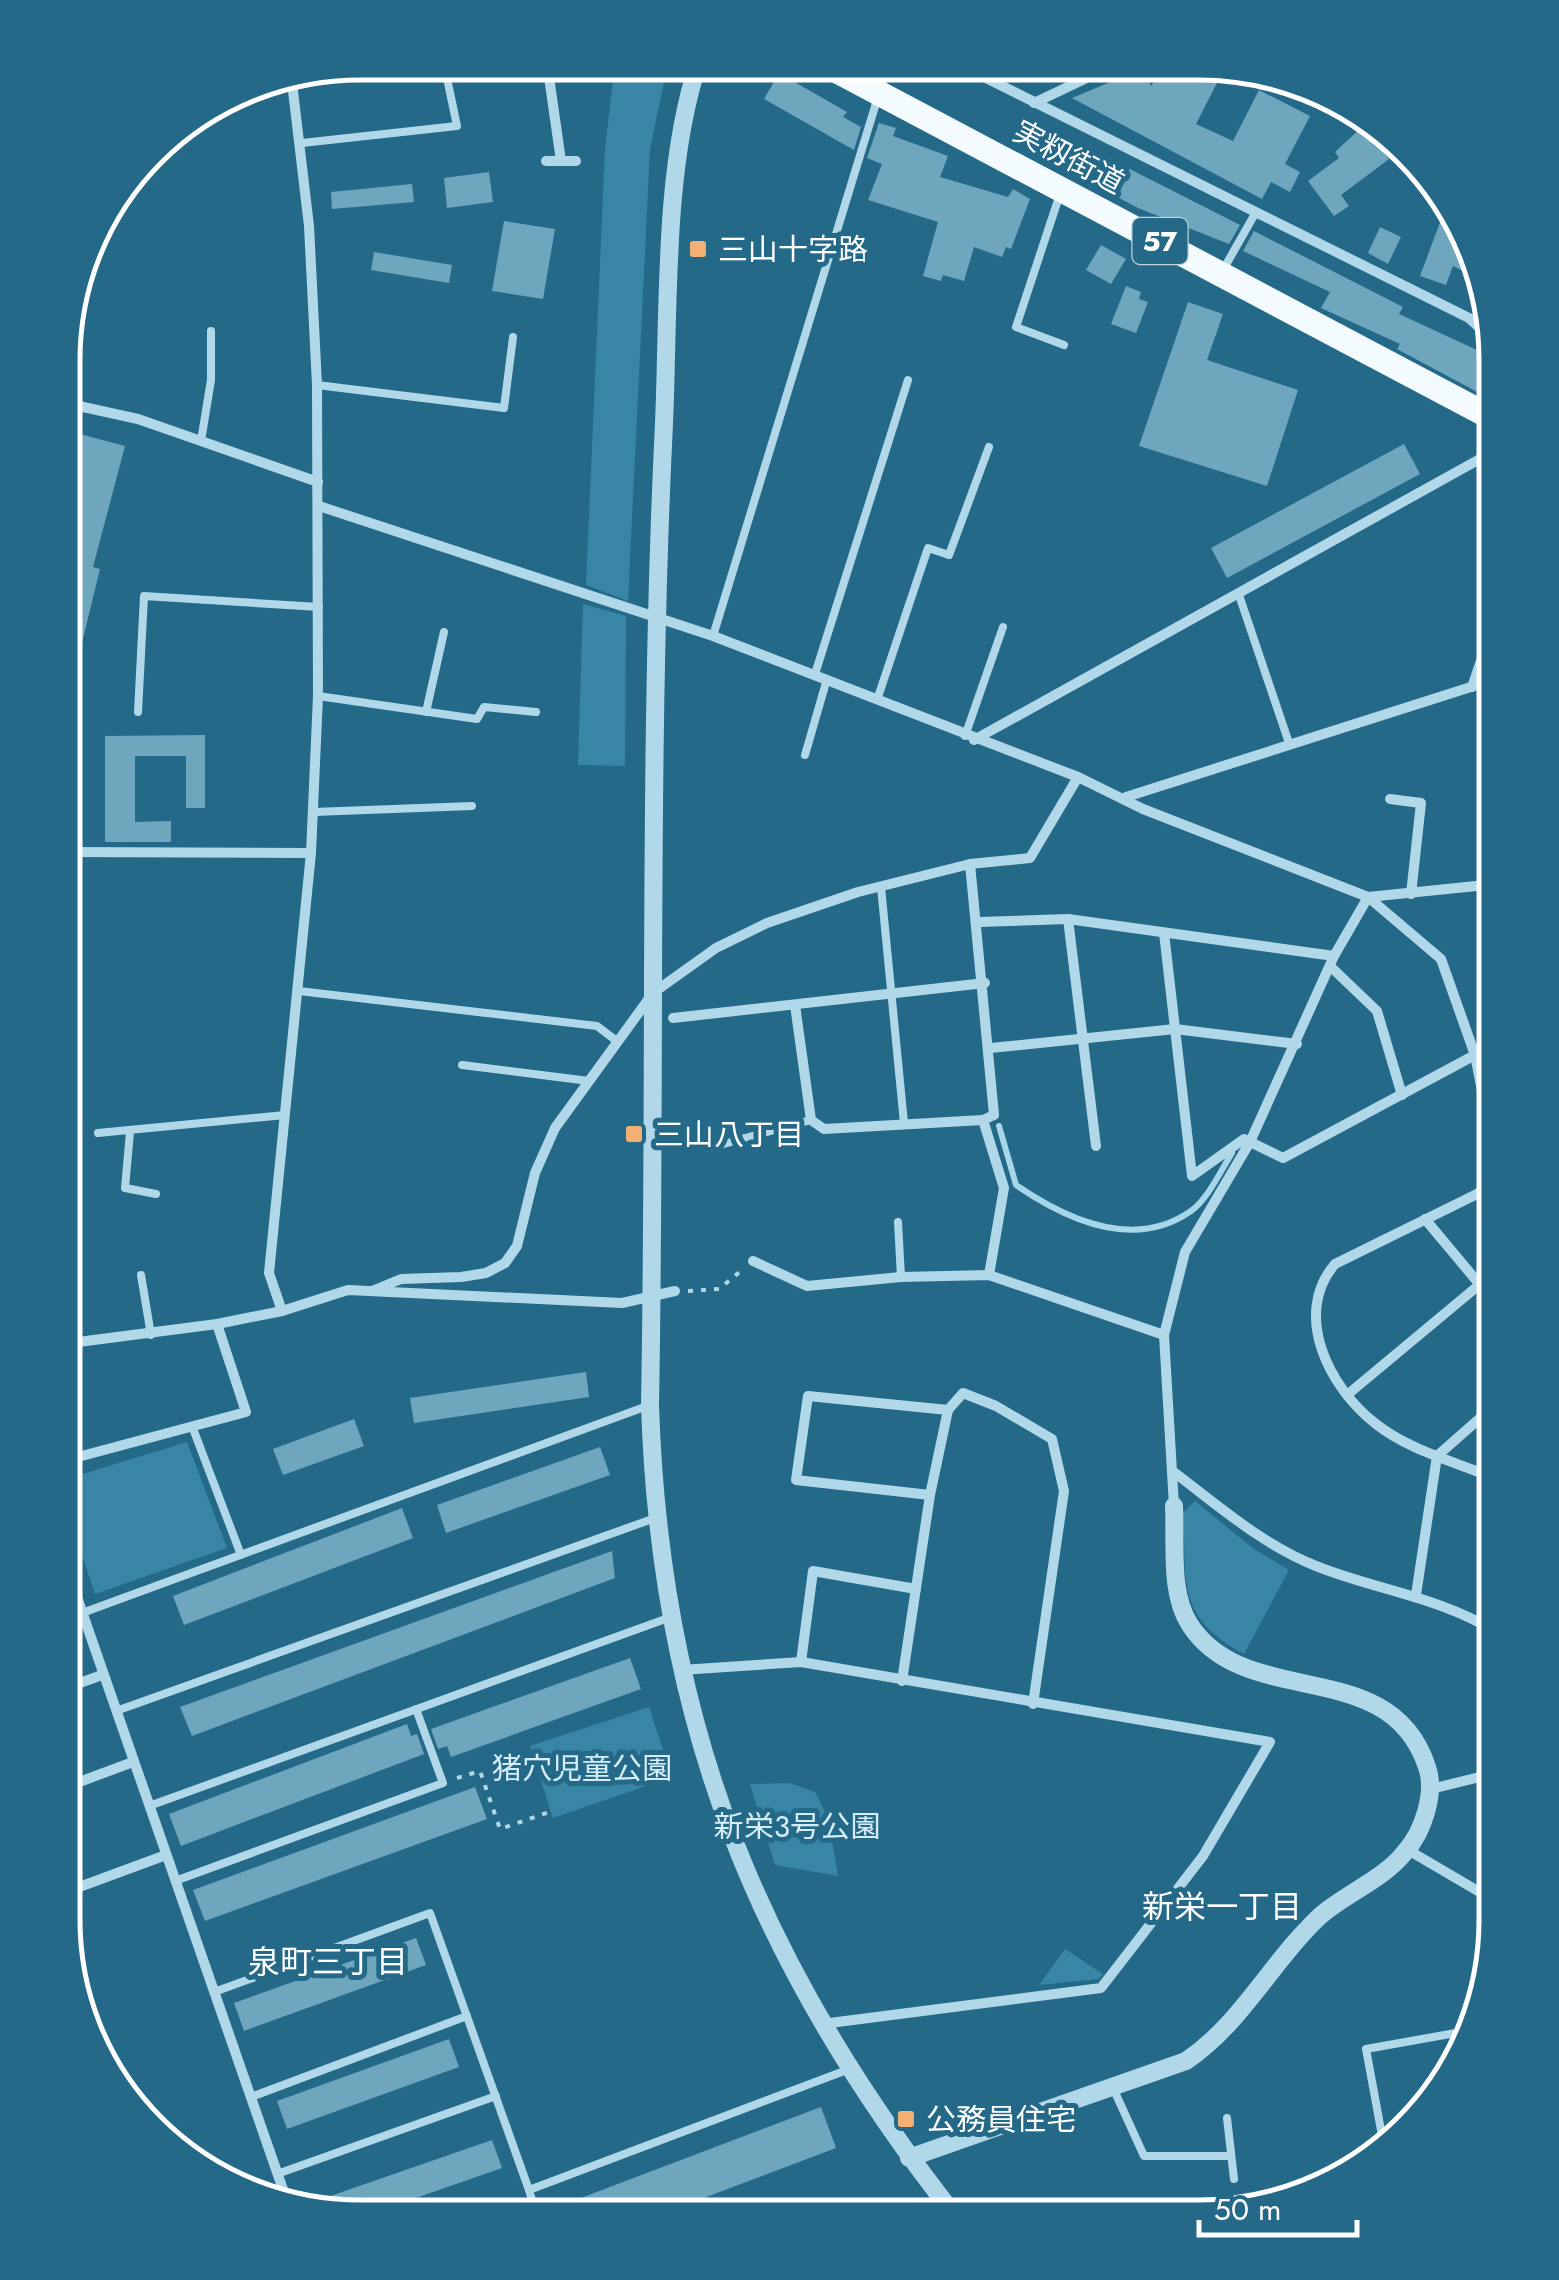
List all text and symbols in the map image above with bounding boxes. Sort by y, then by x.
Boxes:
street label: 実籾街道 [1006,110,1132,204]
road number: 57 [1132,218,1188,264]
place label: 三山十字路 [718,228,868,271]
marker: 三山十字路 [687,238,709,260]
place label: 三山八丁目 [654,1113,804,1156]
marker: 三山八丁目 [623,1123,645,1145]
park label: 猪穴児童公園 [492,1747,672,1790]
park label: 新栄3号公園 [714,1805,880,1848]
district label: 新栄一丁目 [1142,1884,1302,1930]
district label: 泉町三丁目 [248,1939,408,1985]
place label: 公務員住宅 [926,2098,1076,2141]
marker: 公務員住宅 [895,2108,917,2130]
scale bar [1199,2175,1356,2237]
text: 50 m [1214,2188,1281,2231]

